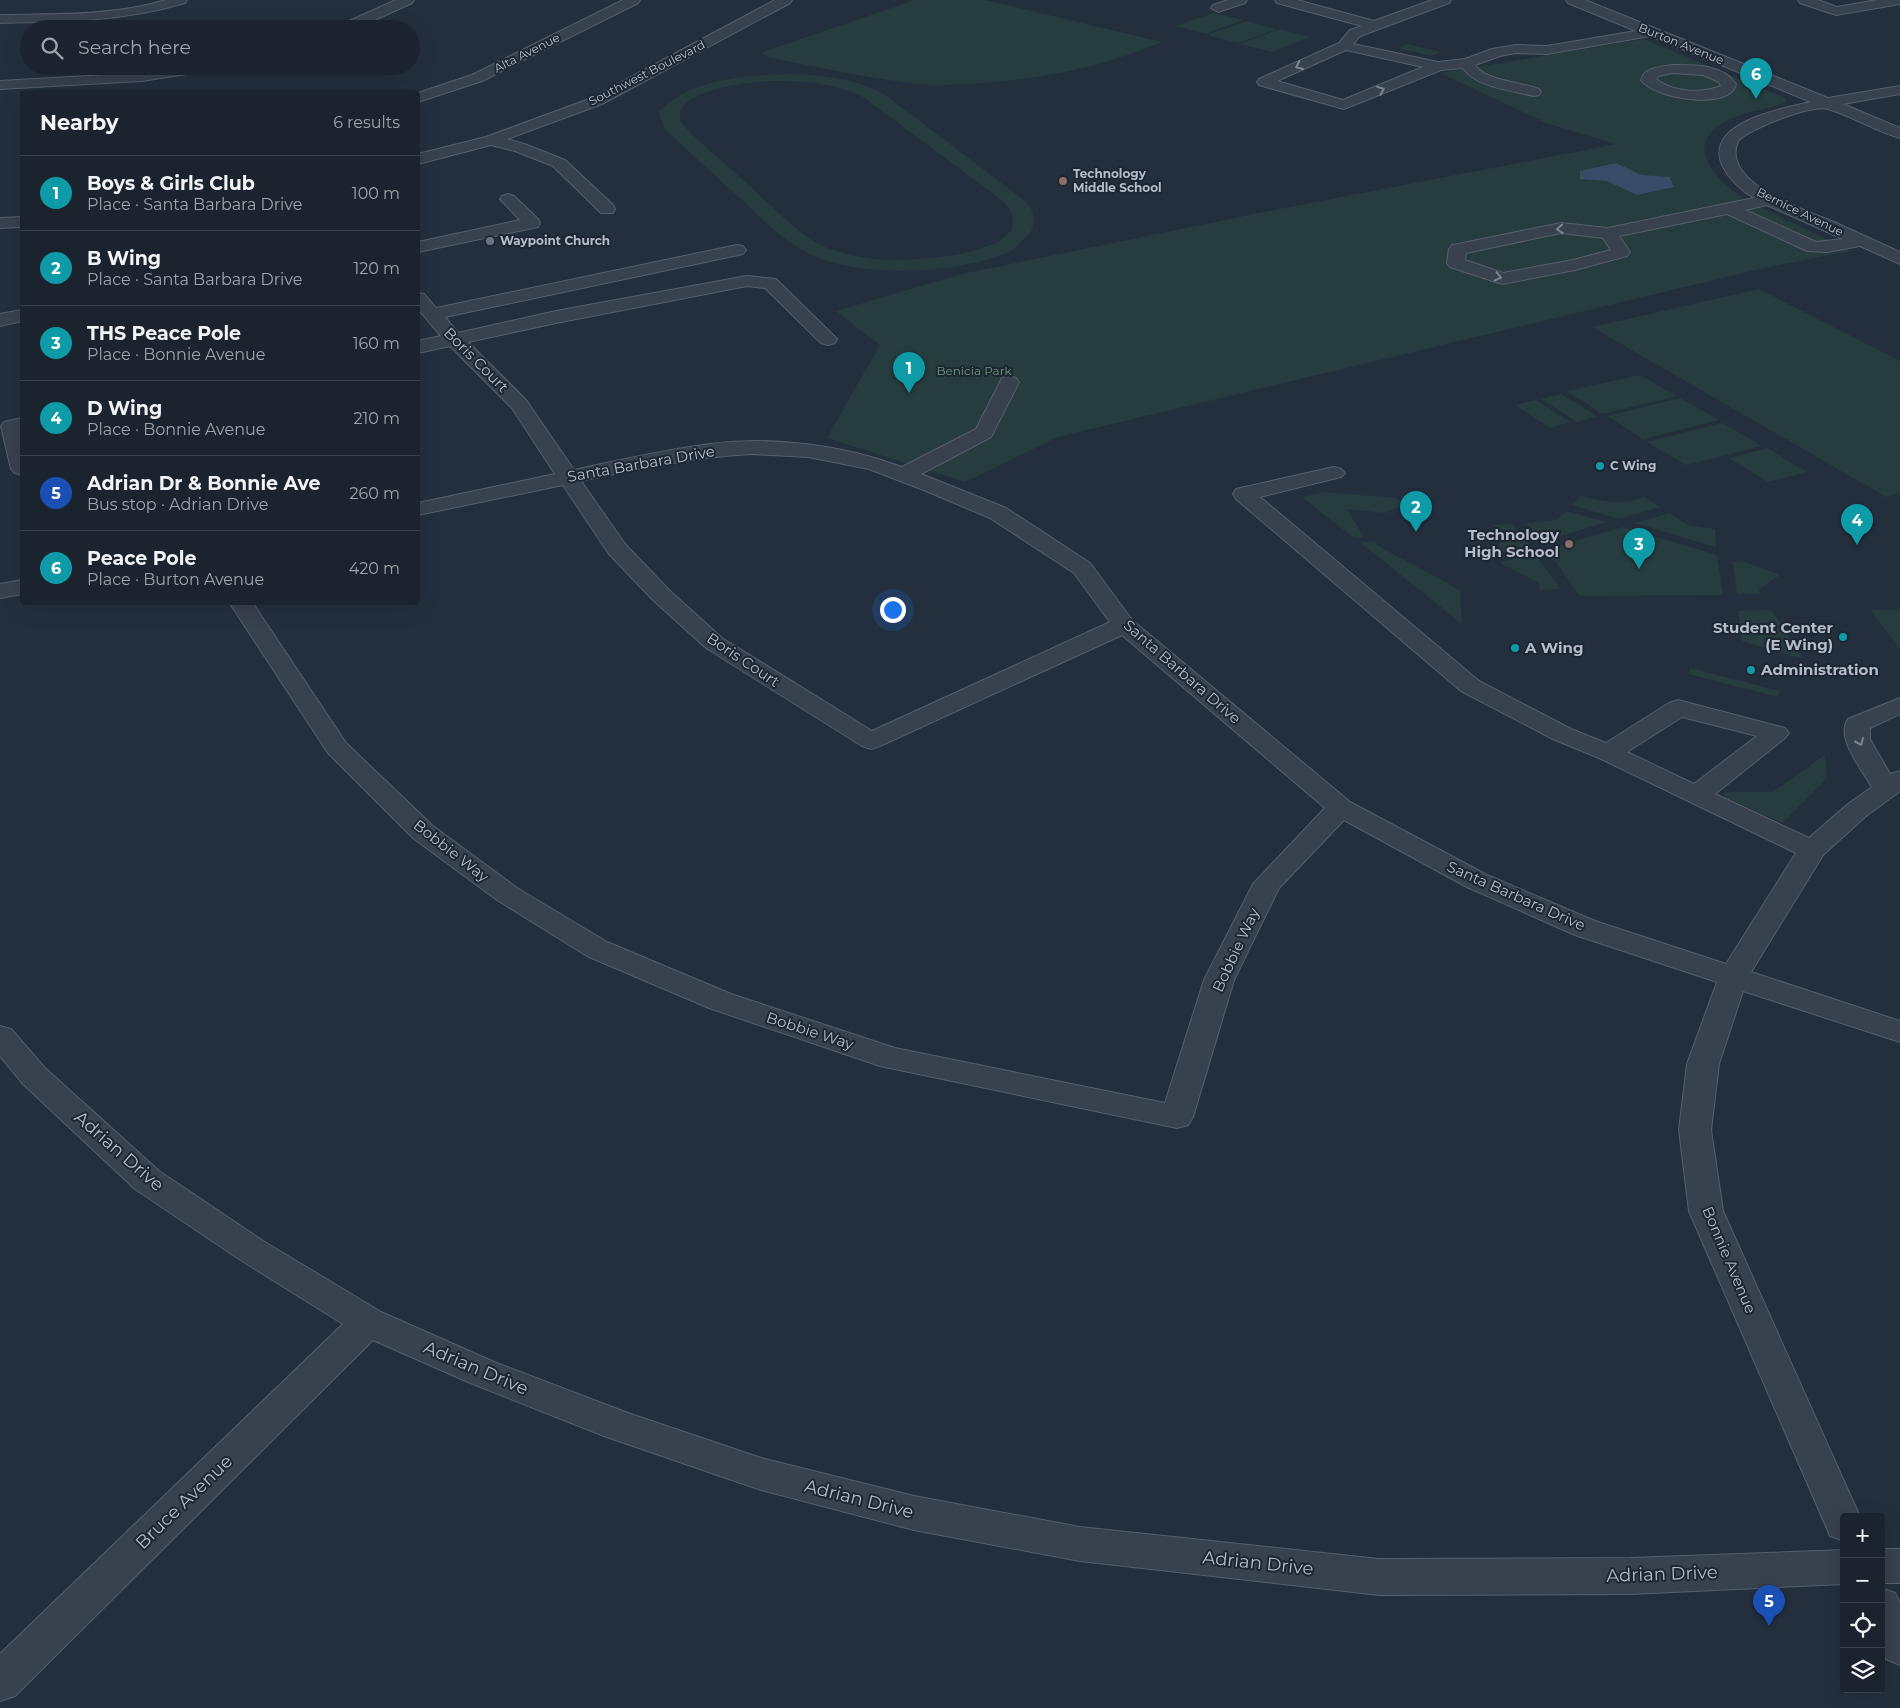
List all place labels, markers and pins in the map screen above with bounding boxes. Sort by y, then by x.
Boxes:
pin: 6 [1740,58,1772,99]
place label: Technology Middle School [1073,166,1162,195]
marker: Technology Middle School [1057,175,1069,187]
place label: Waypoint Church [500,233,610,248]
marker: Waypoint Church [484,235,496,247]
pin: 1 [893,352,925,393]
place label: C Wing [1610,458,1656,473]
marker: C Wing [1594,460,1606,472]
pin: 2 [1400,491,1432,532]
pin: 4 [1841,504,1873,545]
place label: Technology High School [1464,525,1560,561]
pin: 3 [1623,528,1655,569]
marker: Technology High School [1563,538,1575,550]
place label: Student Center (E Wing) [1713,618,1834,654]
marker: Student Center (E Wing) [1837,631,1849,643]
place label: A Wing [1524,638,1584,657]
marker: A Wing [1509,642,1521,654]
place label: Administration [1760,660,1879,679]
marker: Administration [1745,664,1757,676]
pin: 5 [1753,1585,1785,1626]

